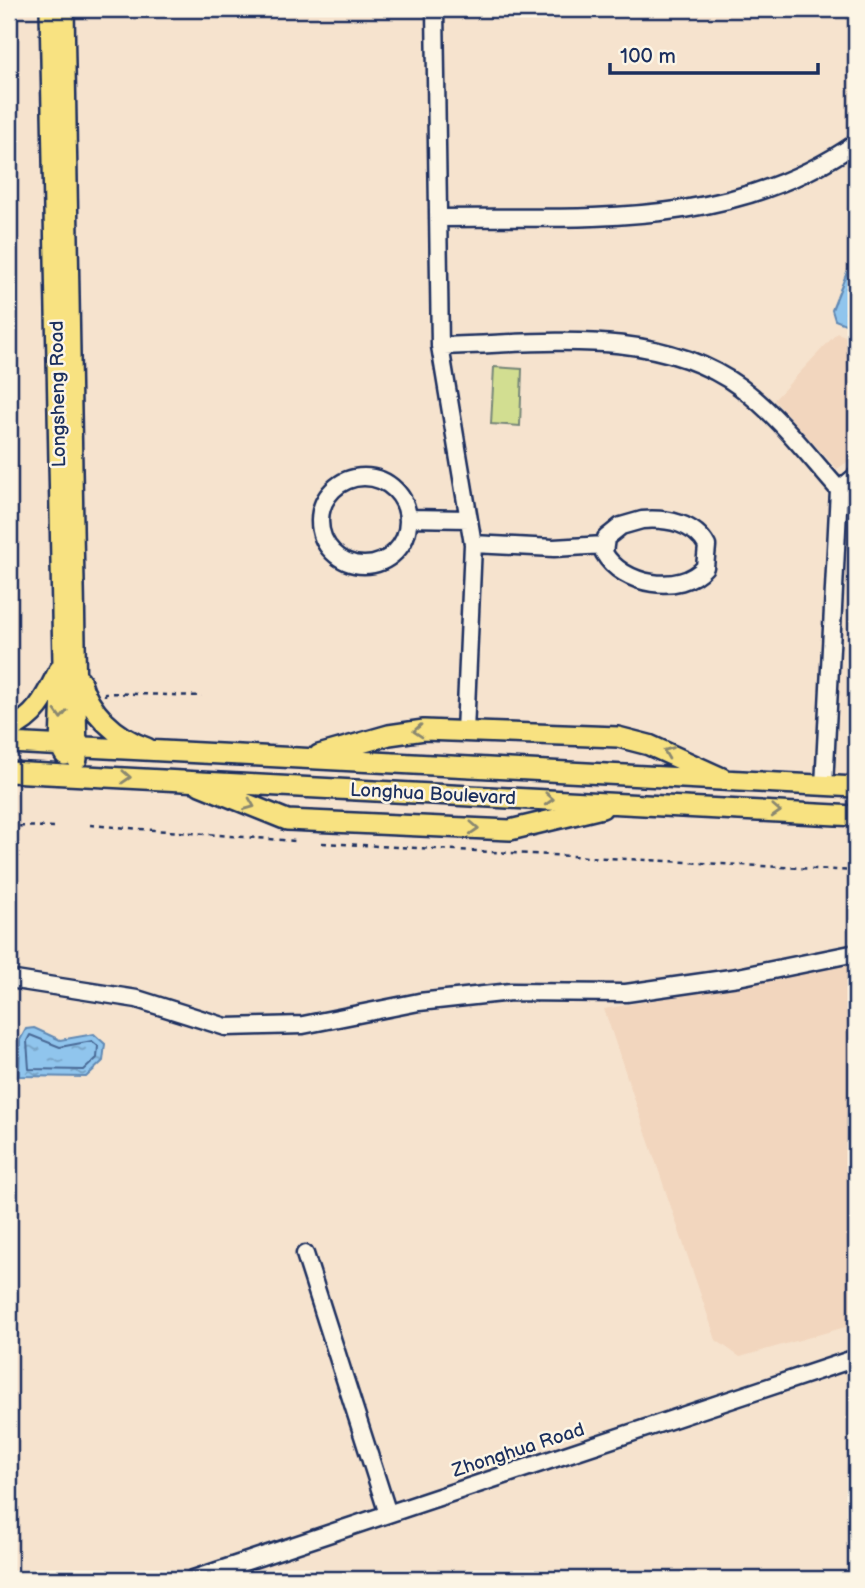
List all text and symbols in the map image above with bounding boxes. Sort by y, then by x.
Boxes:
scale bar [610,32,818,76]
text: 100 m [620,44,676,69]
street label: Longsheng Road [46,320,71,468]
one-way arrow [54,709,69,720]
one-way arrow [412,723,423,738]
one-way arrow [662,747,674,761]
one-way arrow [121,769,132,784]
street label: Longhua Boulevard [349,779,517,810]
one-way arrow [544,791,555,806]
one-way arrow [243,796,255,810]
one-way arrow [771,804,782,819]
one-way arrow [469,821,480,836]
street label: Zhonghua Road [449,1418,587,1483]

